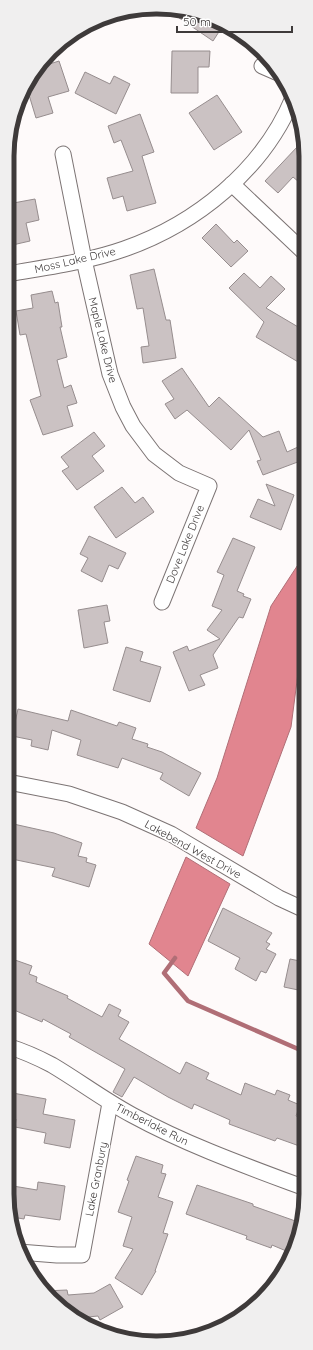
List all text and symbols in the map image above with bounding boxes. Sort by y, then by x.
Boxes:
scale bar [177,8,292,34]
text: 50 m [183,14,211,29]
street label: Moss Lake Drive [33,244,117,276]
street label: Maple Lake Drive [86,296,120,384]
street label: Dove Lake Drive [163,503,207,585]
street label: Lakebend West Drive [142,817,244,881]
street label: Timberlake Run [113,1100,191,1148]
street label: Lake Granbury [82,1141,110,1217]

